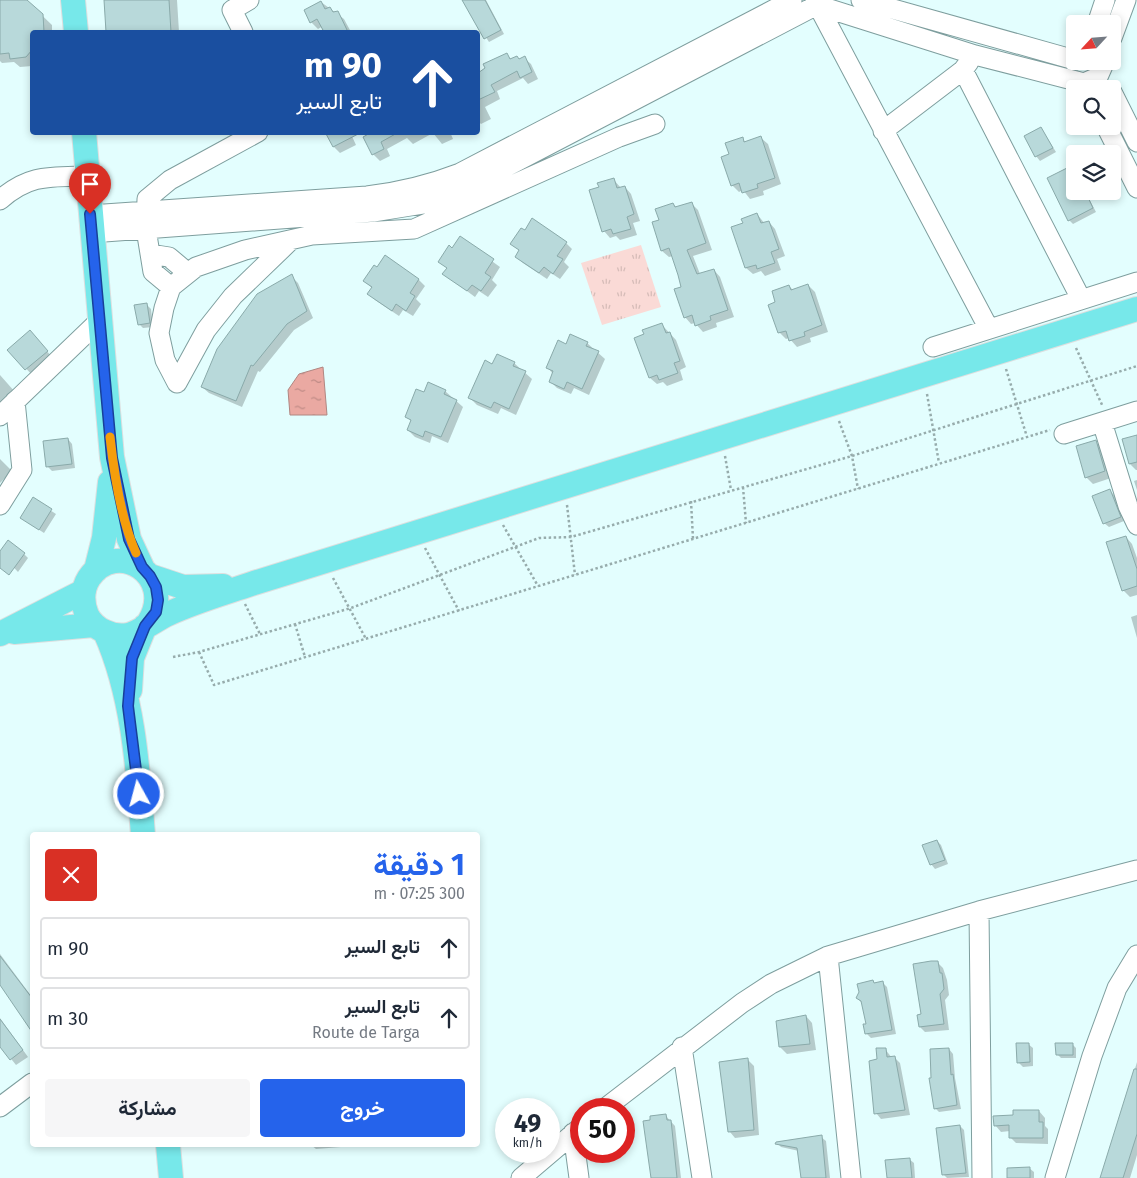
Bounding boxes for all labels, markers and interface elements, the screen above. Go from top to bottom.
north arrow [1066,15,1121,70]
map controls [1066,15,1121,200]
text: 90 m [304,44,382,86]
icon: ahead [400,50,465,115]
button: search [1066,80,1121,135]
text: تابع السير [296,88,382,115]
button: layers [1066,145,1121,200]
pin [69,163,111,214]
icon: arrive [76,170,104,198]
position arrow [112,767,164,819]
text: 1 دقيقة [373,847,465,883]
button: close [45,849,97,901]
text: 300 m · 07:25 [373,884,465,903]
icon: ahead [435,934,463,962]
text: تابع السير [345,935,420,958]
text: 90 m [47,937,89,960]
text: تابع السير [345,995,420,1018]
icon: ahead [435,1004,463,1032]
text: 30 m [47,1007,88,1030]
text: Route de Targa [312,1023,420,1042]
button: مشاركة [45,1079,250,1137]
button: خروج [260,1079,465,1137]
speed limit sign: 50 [570,1098,635,1163]
text: 49 [514,1109,541,1139]
text: km/h [513,1136,542,1150]

